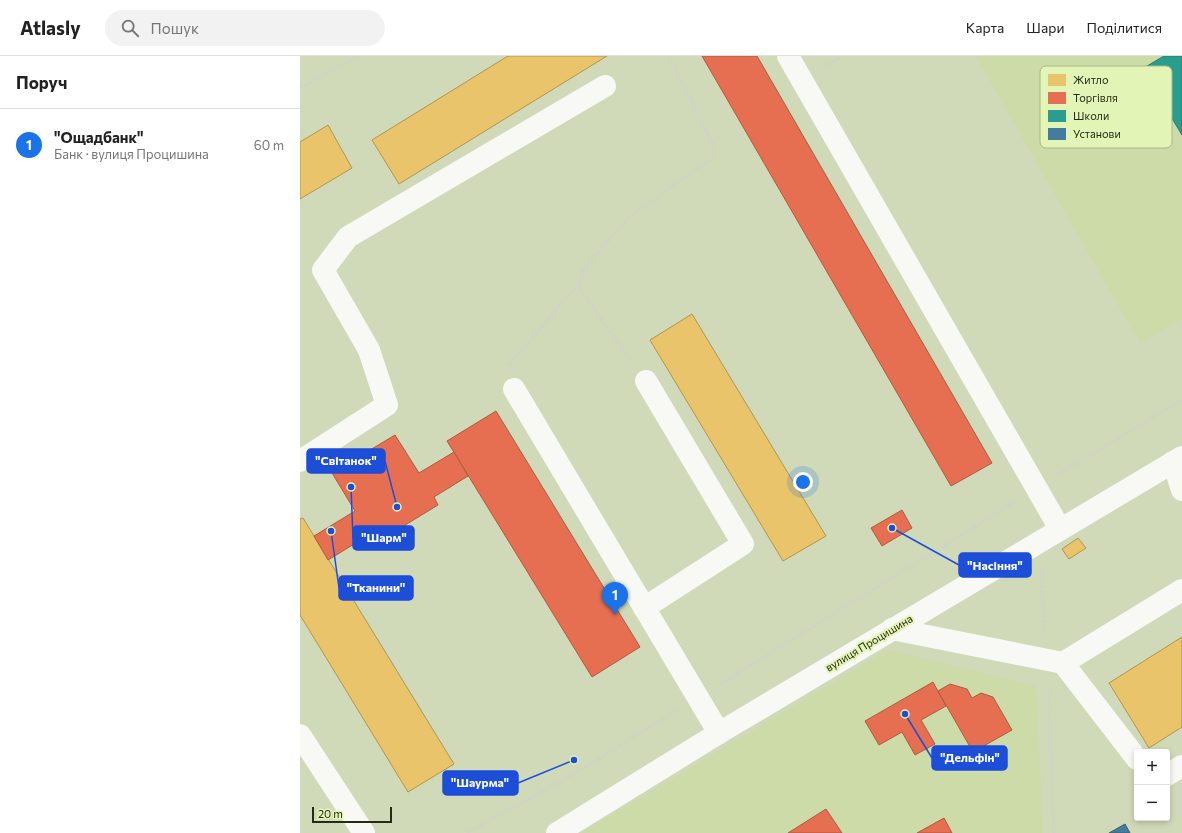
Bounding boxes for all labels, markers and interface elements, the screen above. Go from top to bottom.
search box [105,10,385,46]
text: Atlasly [20,16,81,39]
icon: search [119,17,141,39]
text: Пошук [151,19,199,37]
text: Карта [966,19,1004,36]
text: Шари [1026,19,1064,36]
text: Поділитися [1086,19,1162,36]
legend [1040,66,1172,148]
text: Поруч [16,72,67,93]
text: Житло [1073,73,1109,86]
text: Торгівля [1073,91,1118,104]
text: Школи [1073,109,1109,122]
text: Установи [1073,127,1121,140]
text: "Ощадбанк" [54,128,144,146]
text: 1 [26,137,32,153]
text: 60 m [254,137,284,153]
text: Банк · вулиця Процишина [54,146,209,162]
callout: "Світанок" [307,449,385,473]
text: "Світанок" [315,453,377,467]
your location [793,472,813,492]
callout: "Шарм" [353,526,414,550]
text: "Шарм" [361,530,407,544]
callout: "Насіння" [959,553,1031,577]
text: "Насіння" [967,558,1023,572]
callout: "Тканини" [339,576,413,600]
text: "Тканини" [347,580,405,594]
pin: 1 [602,582,628,615]
street label: вулиця Процишина [823,611,915,674]
callout: "Дельфін" [932,746,1007,770]
map controls [1134,749,1170,821]
button: + [1134,749,1170,785]
text: "Дельфін" [940,750,1000,764]
callout: "Шаурма" [443,771,518,795]
text: "Шаурма" [451,775,509,789]
button: − [1134,785,1170,821]
scale bar [312,805,392,824]
text: 20 m [318,807,343,820]

